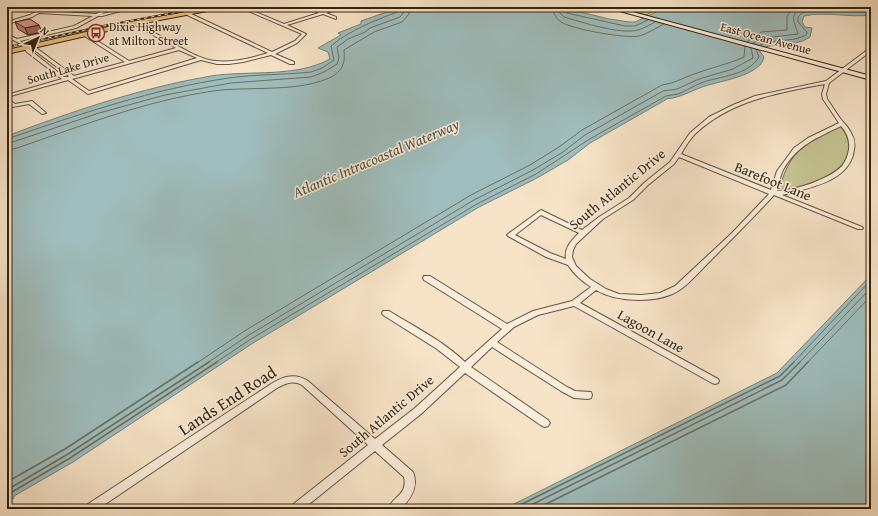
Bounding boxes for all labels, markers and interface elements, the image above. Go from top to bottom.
north arrow [18,18,58,58]
place label: Dixie Highway at Milton Street [109,18,189,49]
street label: East Ocean Avenue [719,18,814,58]
text: N [37,22,54,40]
bus stop icon: Dixie Highway at Milton Street [86,23,106,43]
street label: South Lake Drive [25,48,111,88]
water label: Atlantic Intracoastal Waterway [289,113,463,203]
street label: South Atlantic Drive [565,144,670,234]
street label: Barefoot Lane [732,156,815,206]
street label: Lagoon Lane [614,304,688,358]
street label: Lands End Road [173,359,281,441]
street label: South Atlantic Drive [334,370,438,462]

